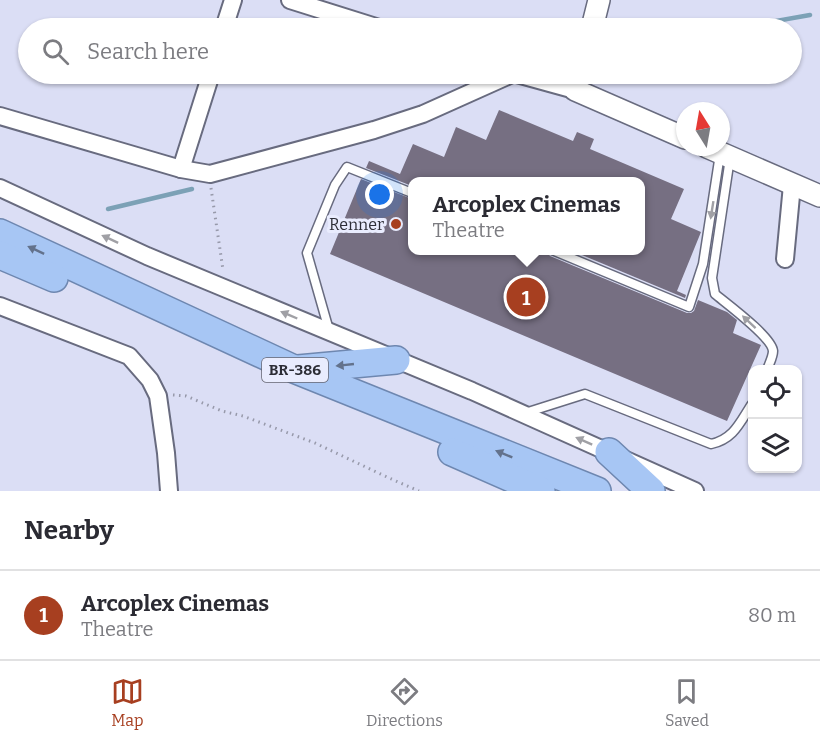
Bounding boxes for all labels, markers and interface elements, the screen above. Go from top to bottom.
search box [18,18,802,84]
icon: search [39,35,72,68]
text: Search here [87,38,209,65]
north arrow [676,102,730,156]
popup [408,177,645,255]
your location [365,180,394,209]
text: Arcoplex Cinemas [432,191,621,218]
one-way arrow [707,201,716,220]
place label: Renner [329,215,384,234]
marker: Renner [389,217,403,231]
text: Theatre [432,218,505,242]
one-way arrow [101,234,118,243]
one-way arrow [28,246,45,255]
pin: 1 [506,274,546,320]
one-way arrow [280,310,298,319]
one-way arrow [741,315,756,329]
road number: BR-386 [262,358,328,382]
one-way arrow [335,360,354,370]
map controls [748,365,802,473]
button: locate [748,365,802,419]
button: layers [748,419,802,473]
one-way arrow [575,436,593,445]
one-way arrow [495,449,513,458]
text: Nearby [24,515,114,546]
text: Arcoplex Cinemas [81,590,269,617]
text: 1 [39,603,48,627]
text: 80 m [748,603,796,627]
text: Theatre [81,617,153,641]
tab: Map [111,675,144,730]
tab: Directions [366,675,443,730]
tab: Saved [665,675,709,730]

